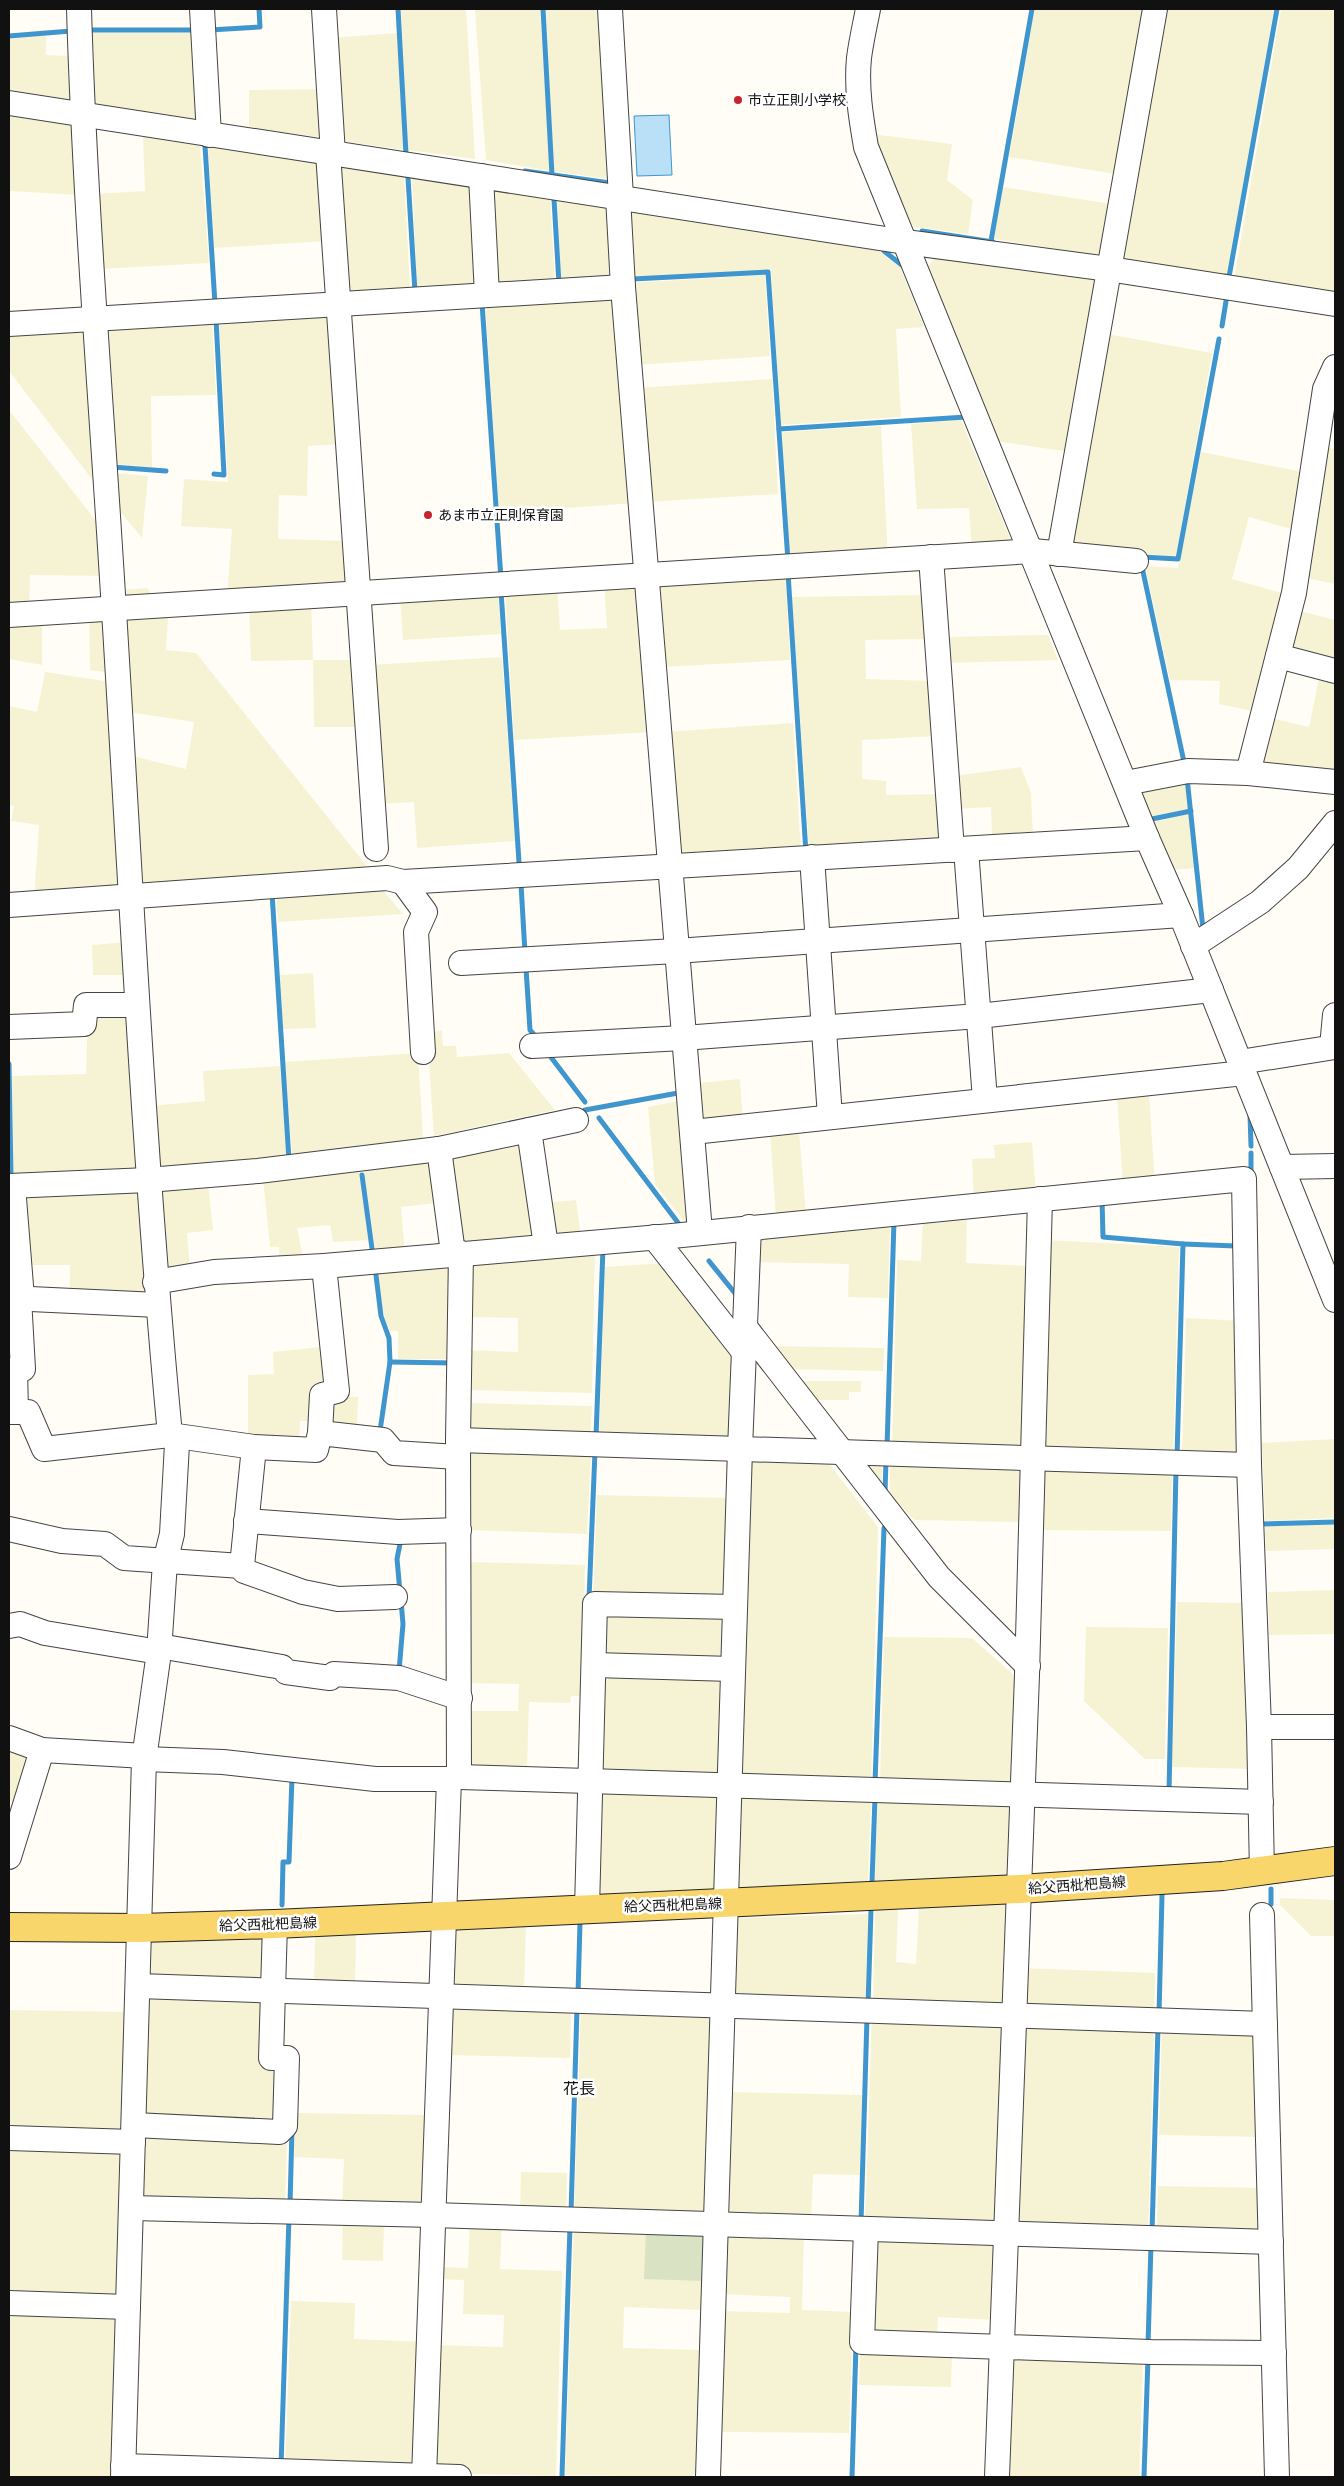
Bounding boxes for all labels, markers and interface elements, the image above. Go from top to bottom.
place label: 市立正則小学校 [748,89,846,109]
marker: 市立正則小学校 [732,94,744,106]
place label: あま市立正則保育園 [438,504,564,524]
marker: あま市立正則保育園 [422,509,434,521]
street label: 給父西枇杷島線 [1027,1871,1127,1897]
street label: 給父西枇杷島線 [624,1892,722,1916]
street label: 給父西枇杷島線 [219,1911,317,1935]
district label: 花長 [563,2075,595,2099]

